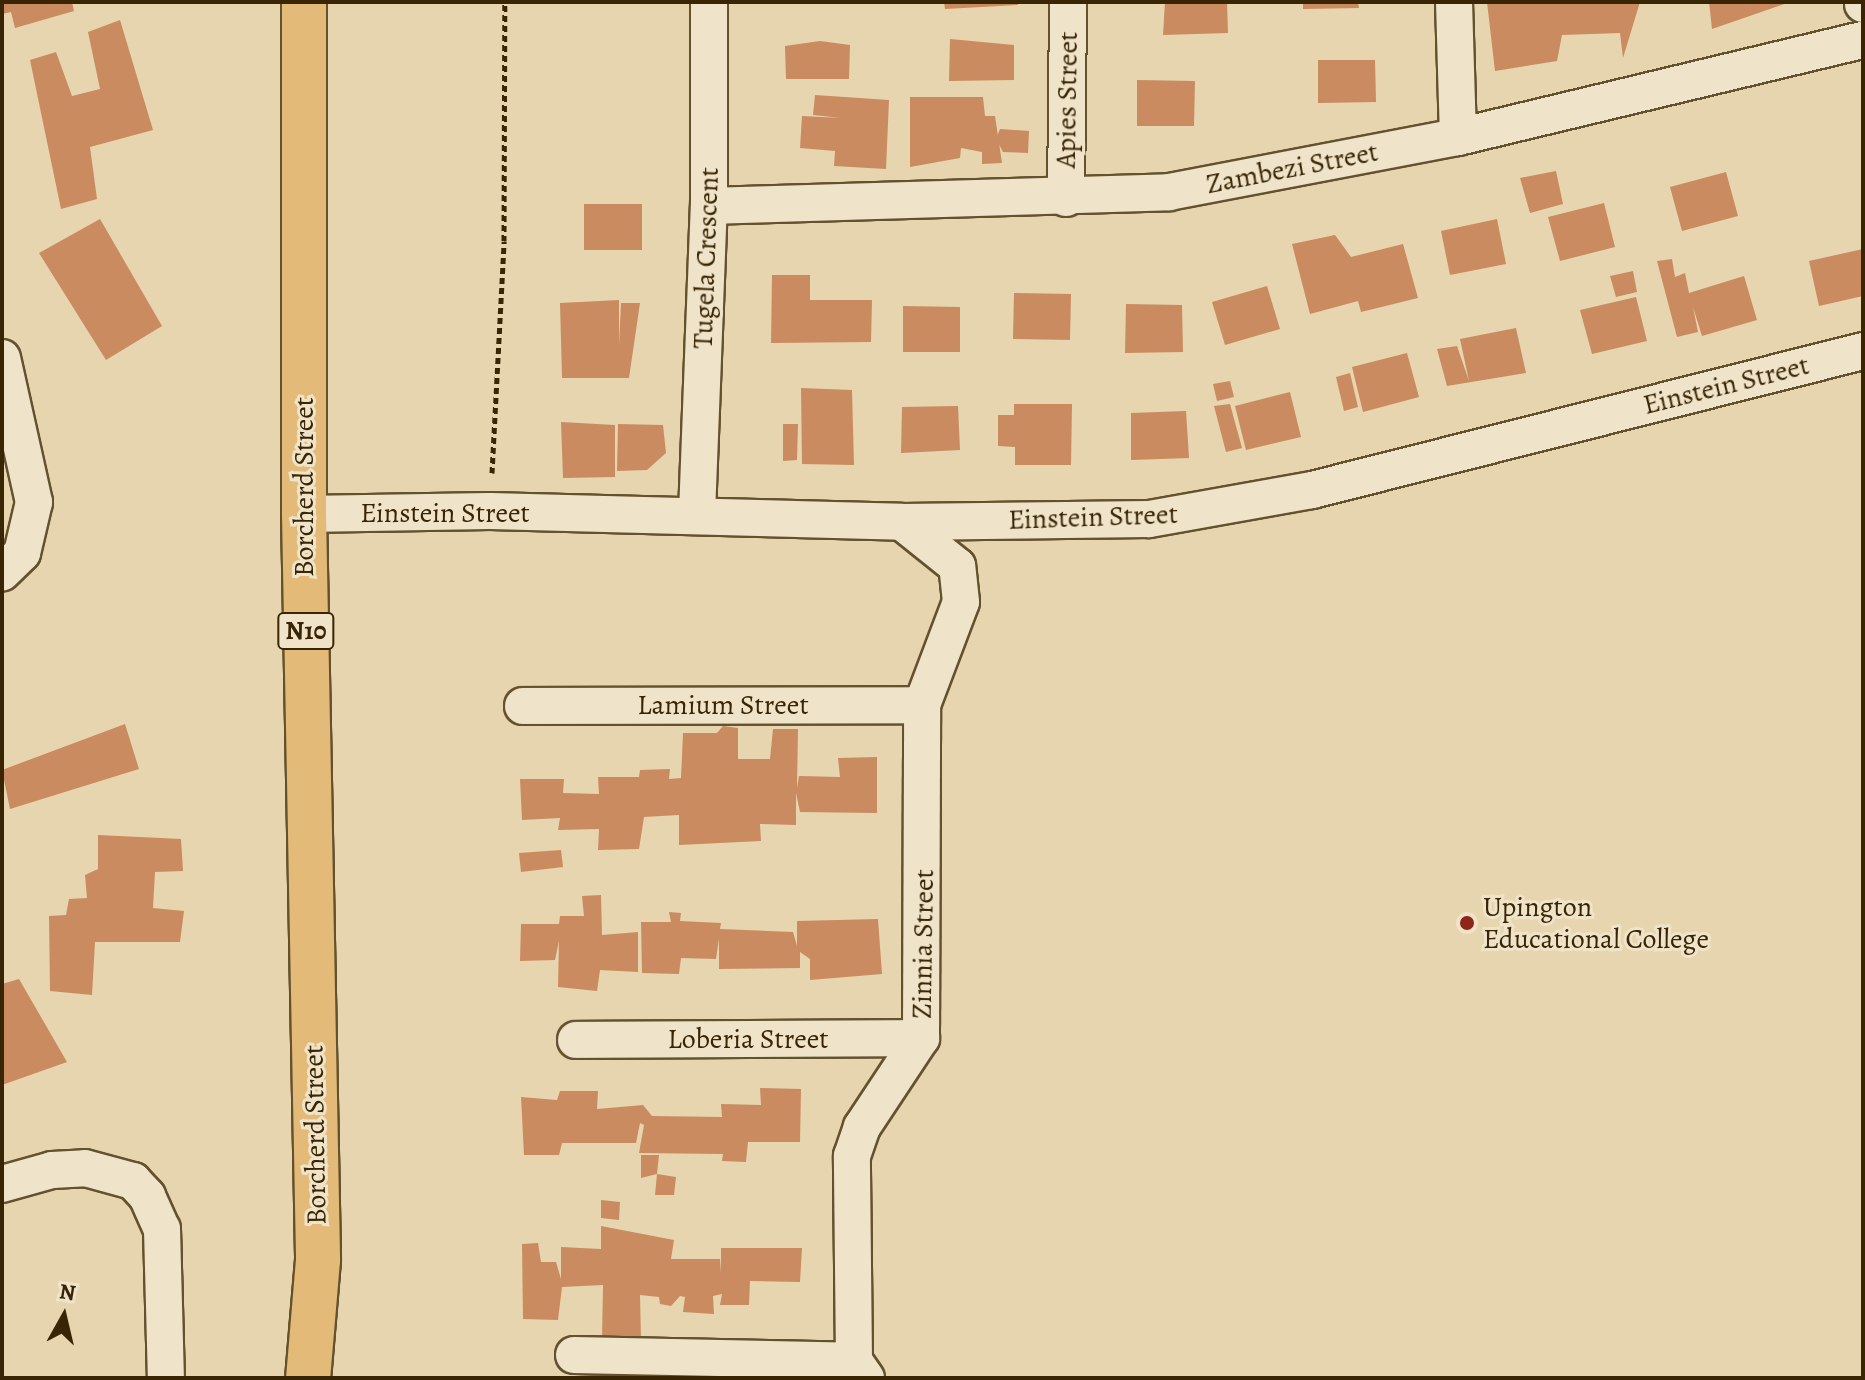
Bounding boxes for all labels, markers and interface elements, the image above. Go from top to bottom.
street label: Apies Street [1049,31,1085,169]
street label: Zambezi Street [1203,135,1381,201]
street label: Tugela Crescent [686,167,726,349]
street label: Einstein Street [1640,348,1812,422]
street label: Borcherd Street [287,397,321,577]
street label: Einstein Street [360,496,530,530]
street label: Einstein Street [1008,497,1178,537]
road number: N10 [276,609,336,653]
street label: Lamium Street [637,688,809,722]
street label: Zinnia Street [905,869,941,1019]
place label: Upington Educational College [1483,890,1709,956]
marker: Upington Educational College [1458,914,1476,932]
street label: Loberia Street [668,1022,828,1056]
street label: Borcherd Street [297,1045,333,1225]
north arrow [24,1276,104,1356]
text: N [57,1276,77,1308]

